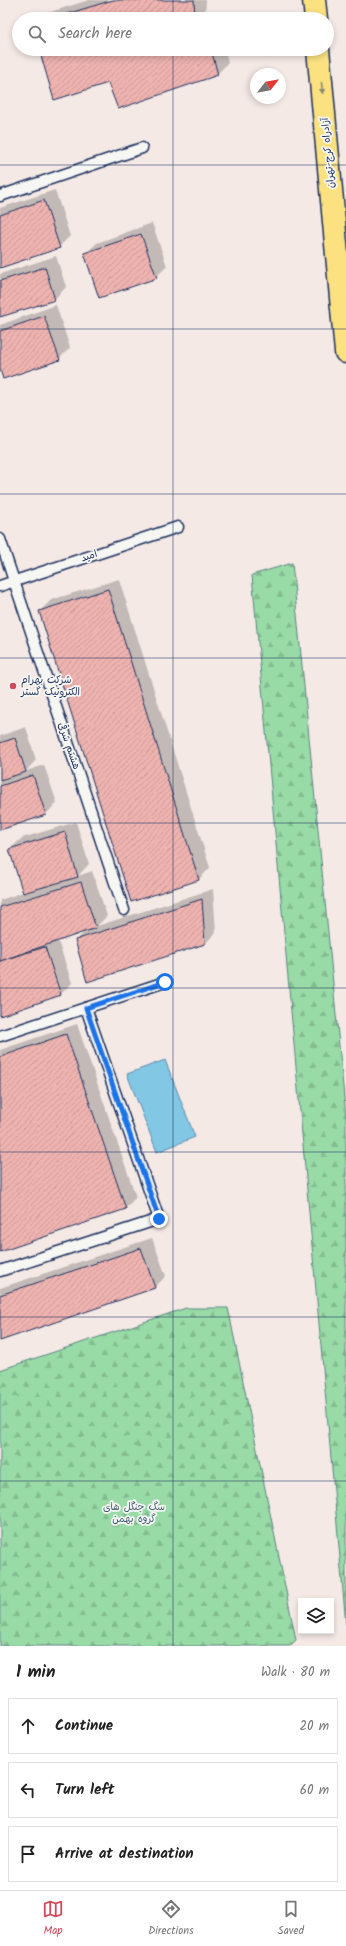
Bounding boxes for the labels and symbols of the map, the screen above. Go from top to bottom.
north arrow [250,68,286,104]
one-way arrow [318,82,325,94]
street label: آزادراه کرج-تهران [317,116,339,189]
street label: امید [79,546,99,566]
place label: شرکت بهرام الکترونیک گستر [20,672,80,700]
marker: شرکت بهرام الکترونیک گستر [8,681,18,691]
street label: هشتم شرقی [53,720,85,772]
route start [156,973,174,991]
route end [150,1210,168,1228]
park label: سگ جنگل های گروه بهمن [103,1499,165,1527]

